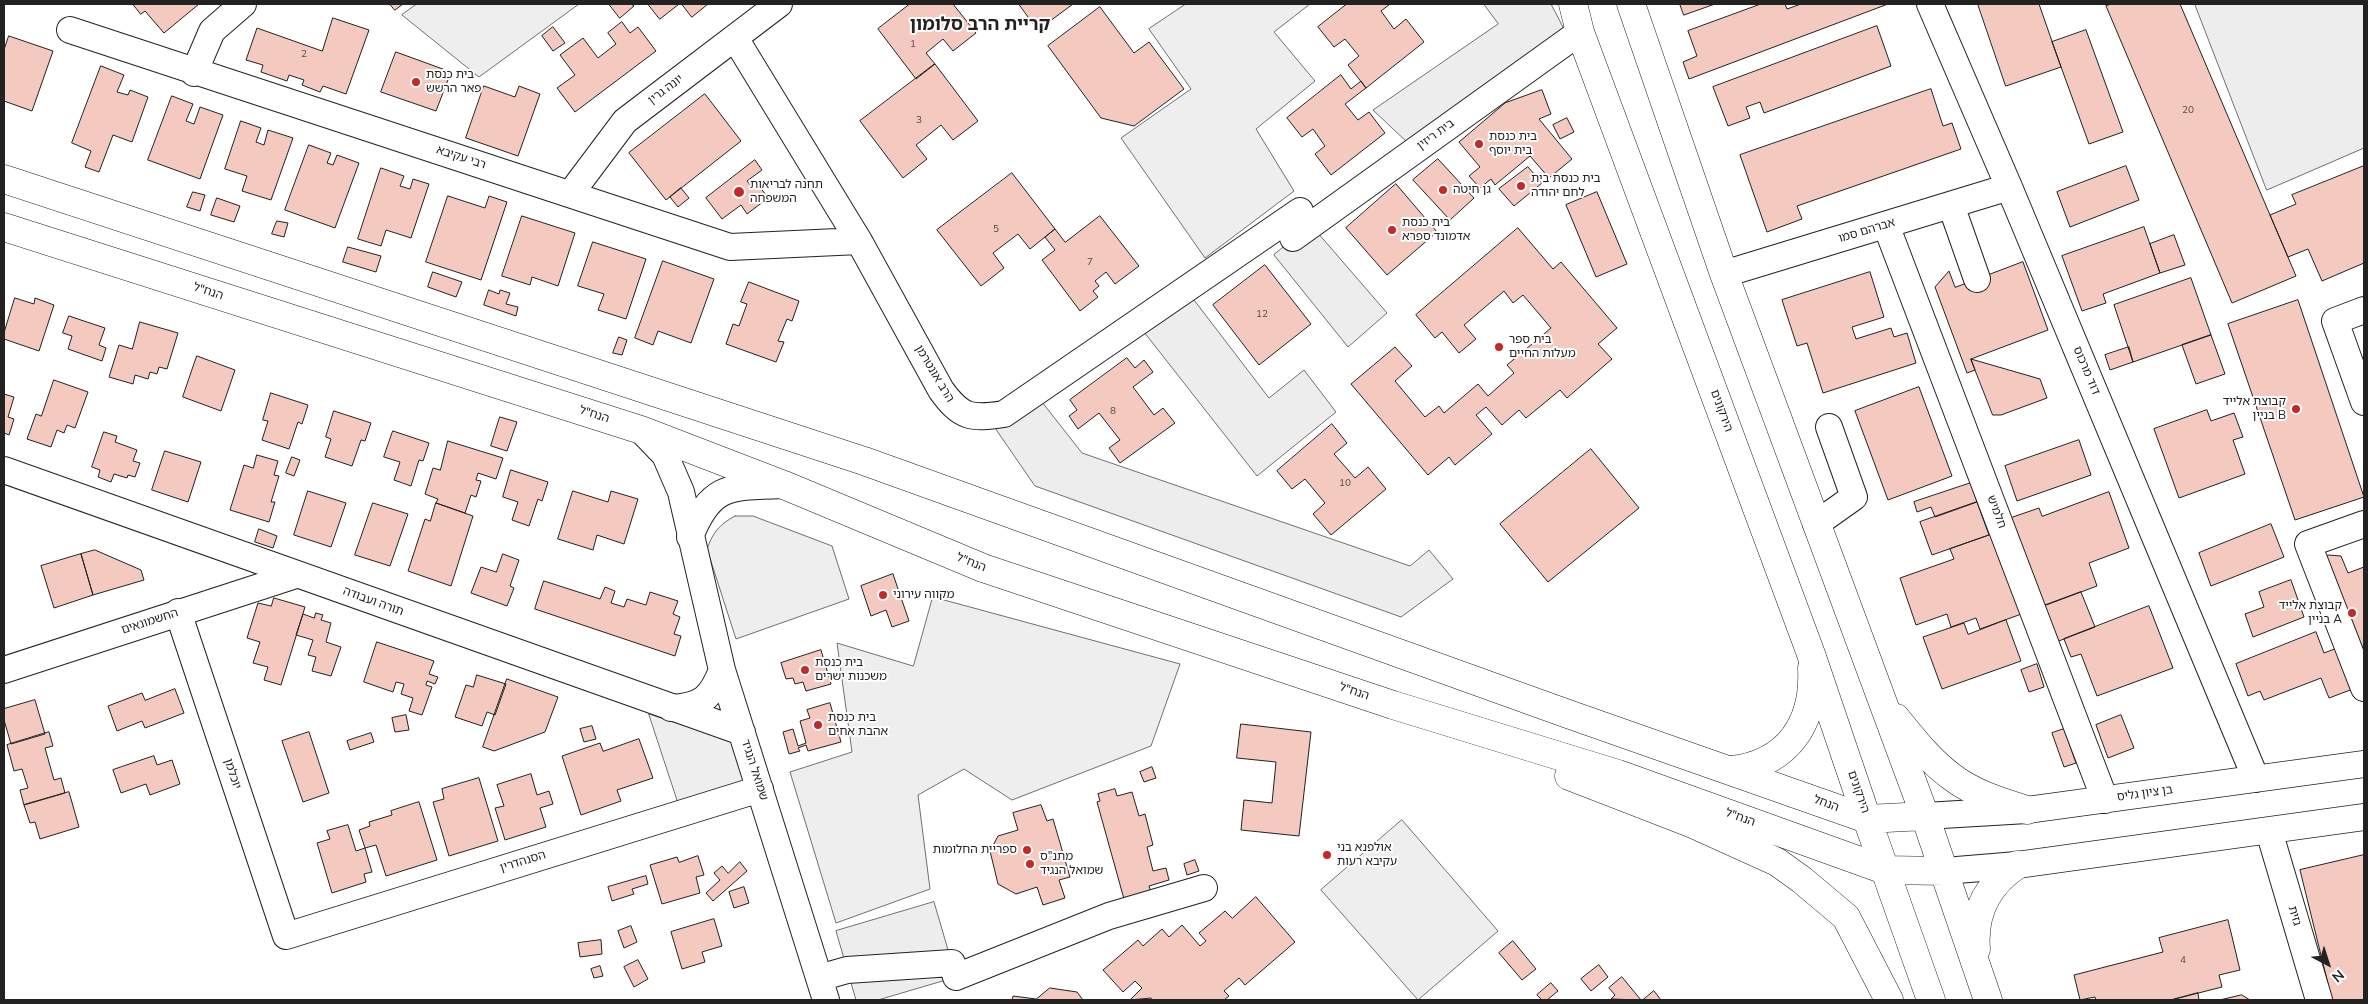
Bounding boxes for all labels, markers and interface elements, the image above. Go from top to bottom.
district label: קריית הרב סלומון [910,15,1050,37]
house number: 1 [910,39,916,51]
house number: 2 [301,49,307,61]
place label: בית כנסת פאר הרשש [426,68,481,96]
street label: יונה גרין [645,72,687,108]
marker: בית כנסת פאר הרשש [410,76,422,88]
house number: 20 [2182,105,2194,117]
house number: 3 [916,115,922,127]
street label: בית ריזין [1414,117,1458,153]
place label: בית כנסת בית יוסף [1489,130,1537,158]
marker: בית כנסת בית יוסף [1473,138,1485,150]
street label: רבי עקיבא [434,143,488,173]
place label: בית כנסת בית לחם יהודה [1531,172,1601,200]
place label: תחנה לבריאות המשפחה [750,178,823,206]
marker: בית כנסת בית לחם יהודה [1515,180,1527,192]
place label: גן חיטה [1453,183,1491,197]
marker: גן חיטה [1437,184,1449,196]
marker: תחנה לבריאות המשפחה [732,185,746,199]
place label: בית כנסת אדמונד ספרא [1402,216,1470,244]
street label: אברהם סמו [1837,216,1897,246]
house number: 5 [993,224,999,236]
marker: בית כנסת אדמונד ספרא [1386,224,1398,236]
house number: 7 [1087,257,1093,269]
street label: הנח"ל [191,280,225,304]
house number: 12 [1256,309,1268,321]
place label: בית ספר מעלות החיים [1509,333,1576,361]
marker: בית ספר מעלות החיים [1493,341,1505,353]
street label: הרב אונטרמן [911,343,957,405]
street label: דוד מרכוס [2069,345,2103,397]
street label: הירקונים [1707,388,1735,434]
place label: קבוצת אלייד בניין B [2223,395,2286,423]
street label: הנח"ל [577,403,611,427]
marker: קבוצת אלייד בניין B [2290,403,2302,415]
house number: 8 [1110,406,1116,418]
house number: 10 [1339,478,1351,490]
street label: חלמיש [1983,493,2009,531]
street label: הנח"ל [954,551,988,575]
street label: תורה ועבודה [341,584,405,620]
place label: מקווה עירוני [893,588,955,602]
marker: מקווה עירוני [877,589,889,601]
place label: קבוצת אלייד בניין A [2279,599,2342,627]
street label: החשמונאים [120,606,180,638]
marker: קבוצת אלייד בניין A [2346,607,2358,619]
place label: בית כנסת משכנות ישרים [815,656,887,684]
marker: בית כנסת משכנות ישרים [799,664,811,676]
street label: הנח"ל [1337,680,1371,704]
place label: בית כנסת אהבת אחים [828,711,888,739]
marker: בית כנסת אהבת אחים [812,719,824,731]
street label: שמואל הנגיד [737,738,771,802]
street label: יוכלמן [220,757,244,791]
street label: הירקונים [1844,769,1872,815]
street label: בן ציון גליס [2116,783,2174,805]
street label: הנחל [1811,793,1841,815]
street label: הנח"ל [1723,806,1757,830]
place label: אולפנא בני עקיבא רעות [1337,841,1397,869]
place label: ספריית החלומות [933,843,1017,857]
marker: ספריית החלומות [1021,844,1033,856]
street label: הסנהדרין [498,848,548,876]
marker: אולפנא בני עקיבא רעות [1321,849,1333,861]
place label: מתנ"ס שמואל הנגיד [1040,850,1103,878]
marker: מתנ"ס שמואל הנגיד [1024,858,1036,870]
street label: גזית [2284,904,2304,928]
north arrow [2303,939,2353,989]
house number: 4 [2180,955,2186,967]
text: N [2328,965,2348,987]

